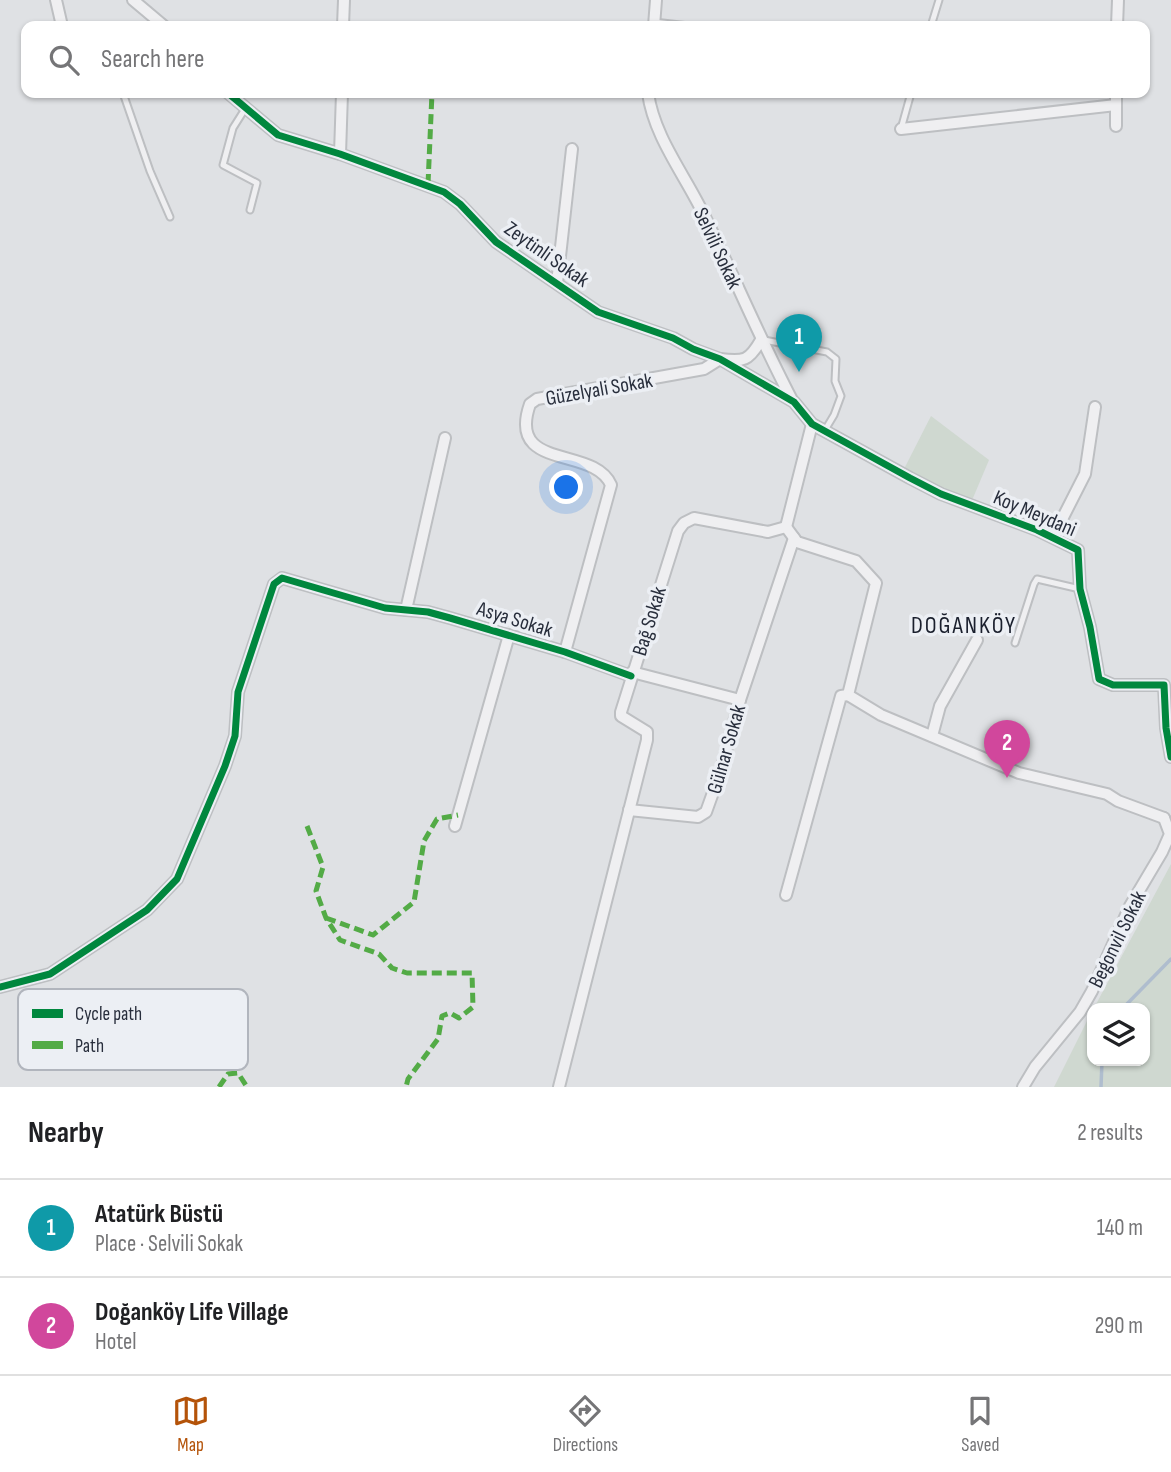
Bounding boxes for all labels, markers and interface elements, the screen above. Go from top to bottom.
search box [21,21,1150,98]
icon: search [45,41,83,79]
text: Search here [101,44,204,75]
street label: Selvili Sokak [688,204,747,293]
street label: Zeytinli Sokak [500,216,594,293]
pin: 1 [776,314,822,372]
street label: Güzelyali Sokak [544,368,655,411]
your location [549,470,583,504]
street label: Koy Meydani [990,485,1080,542]
street label: Bağ Sokak [627,584,672,659]
street label: Asya Sokak [473,596,556,643]
district label: DOĞANKÖY [911,611,1017,640]
street label: Gülnar Sokak [702,702,751,797]
pin: 2 [984,720,1030,778]
street label: Begonvil Sokak [1083,887,1152,992]
legend [18,989,248,1070]
text: Cycle path [75,1003,142,1026]
map controls [1087,1003,1150,1066]
button: layers [1087,1003,1150,1066]
text: Path [75,1035,104,1058]
text: Nearby [28,1115,104,1151]
text: 2 results [1077,1119,1143,1147]
text: Atatürk Büstü [95,1199,223,1230]
text: 1 [46,1214,56,1242]
text: 140 m [1097,1214,1143,1242]
text: Place · Selvili Sokak [95,1230,243,1258]
text: Doğanköy Life Village [95,1297,289,1328]
text: 2 [46,1312,56,1340]
text: 290 m [1095,1312,1143,1340]
text: Hotel [95,1328,137,1356]
tab: Map [172,1392,210,1457]
tab: Directions [553,1392,618,1457]
tab: Saved [961,1392,999,1457]

